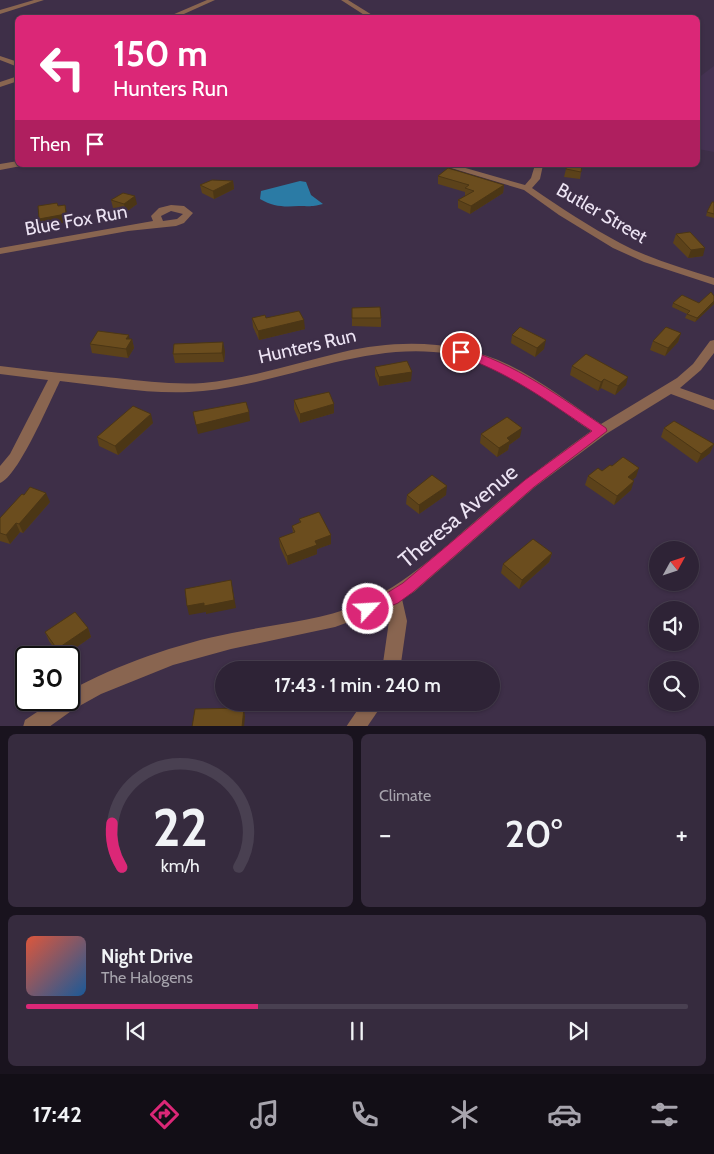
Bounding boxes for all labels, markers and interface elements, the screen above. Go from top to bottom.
text: 150 m [113,32,208,75]
icon: left [30,35,95,100]
text: Hunters Run [113,75,228,102]
icon: arrive [81,130,109,158]
text: Then [30,133,71,156]
street label: Butler Street [553,178,652,248]
street label: Blue Fox Run [23,200,129,240]
street label: Hunters Run [256,324,358,368]
pin [440,331,482,373]
icon: arrive [447,338,475,366]
street label: Theresa Avenue [393,458,523,574]
north arrow [649,541,699,591]
map controls [649,541,699,711]
position arrow [341,582,393,634]
button: sound [649,601,699,651]
speed limit sign: 30 [15,646,80,711]
button: search [649,661,699,711]
text: 17:43 · 1 min · 240 m [274,674,441,697]
text: Climate [379,786,431,805]
text: 22 [153,796,208,859]
text: 20° [505,810,562,857]
text: − [379,817,391,851]
text: + [676,817,688,851]
text: km/h [161,855,200,876]
text: Night Drive [101,945,193,968]
text: The Halogens [101,968,193,987]
icon: previous [122,1017,150,1045]
icon: pause [343,1017,371,1045]
icon: next [564,1017,592,1045]
icon: directions [147,1097,182,1132]
icon: music [247,1097,282,1132]
icon: phone [347,1097,382,1132]
icon: climate [447,1097,482,1132]
icon: car [547,1097,582,1132]
icon: filters [647,1097,682,1132]
text: 17:42 [32,1101,82,1128]

